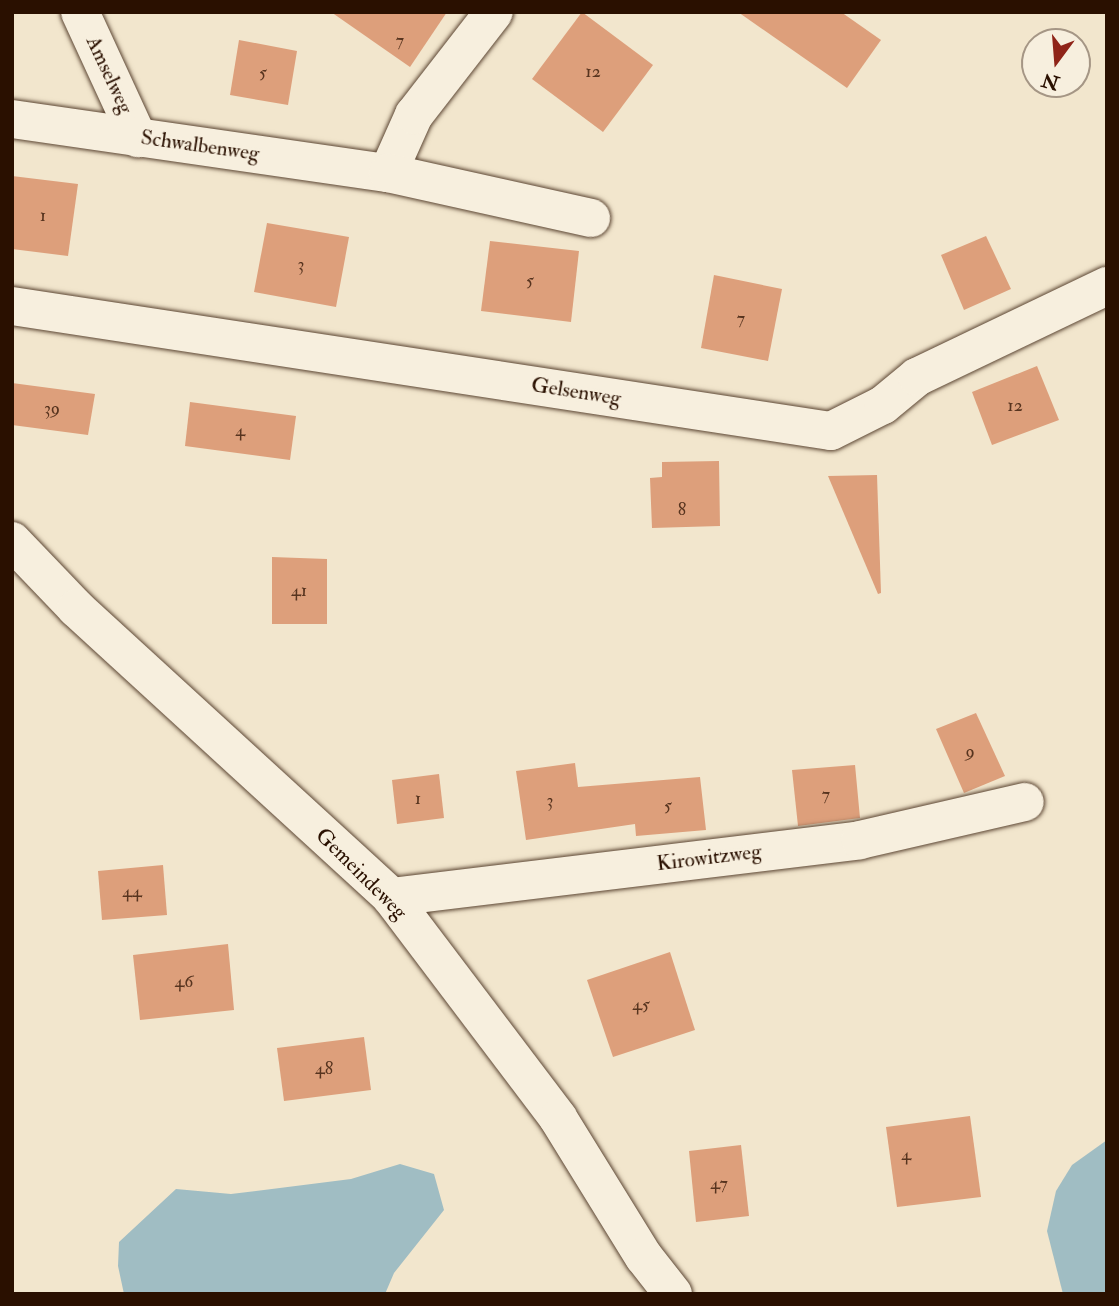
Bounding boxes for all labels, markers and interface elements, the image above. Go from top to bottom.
north arrow [1021,28,1091,98]
house number: 7 [396,30,404,52]
street label: Amselweg [80,32,138,118]
house number: 12 [585,61,601,83]
house number: 5 [259,62,267,84]
text: N [1039,67,1062,95]
street label: Schwalbenweg [139,125,261,167]
house number: 1 [40,205,46,227]
house number: 3 [298,254,304,276]
house number: 5 [526,270,534,292]
house number: 7 [737,308,745,330]
street label: Gelsenweg [529,372,623,412]
house number: 12 [1007,395,1023,417]
house number: 39 [44,398,60,420]
house number: 4 [235,420,245,442]
house number: 8 [678,499,686,521]
house number: 41 [291,580,307,602]
house number: 9 [965,741,975,763]
house number: 7 [822,784,830,806]
house number: 1 [415,788,421,810]
house number: 3 [547,790,553,812]
house number: 5 [664,795,672,817]
street label: Gemeindeweg [310,823,412,925]
street label: Kirowitzweg [655,839,763,877]
house number: 44 [122,881,142,903]
house number: 46 [175,971,193,993]
house number: 45 [632,994,650,1016]
house number: 48 [315,1058,333,1080]
house number: 4 [901,1144,911,1166]
house number: 47 [710,1173,728,1195]

